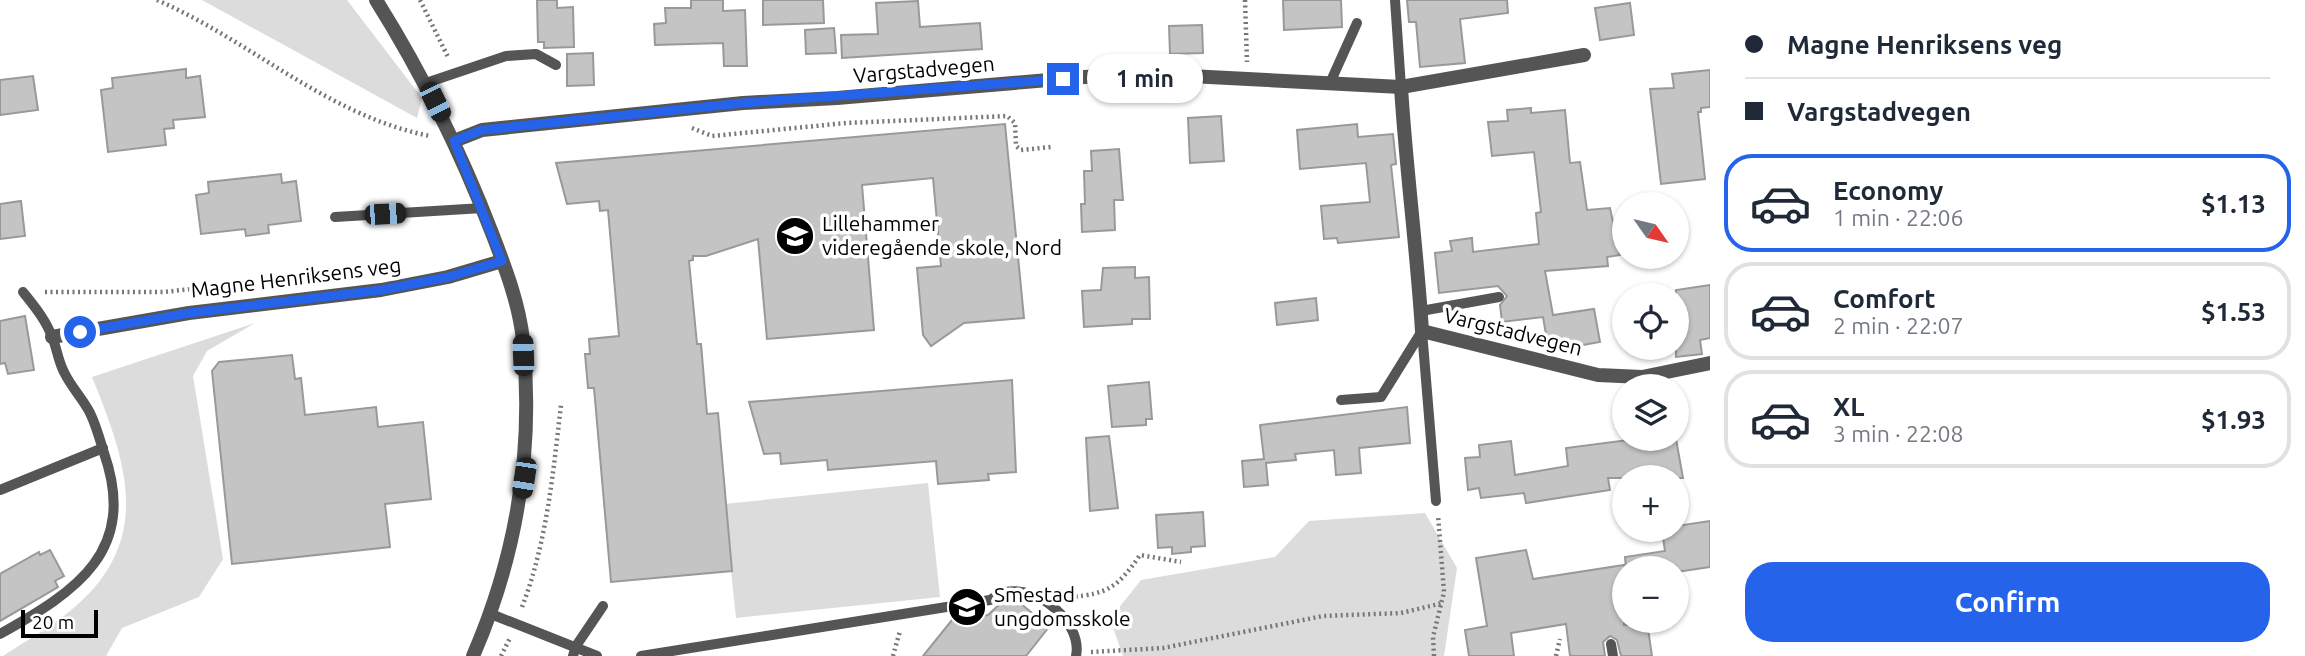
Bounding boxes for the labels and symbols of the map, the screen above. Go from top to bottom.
street label: Vargstadvegen [852,51,996,87]
callout: 1 min [1088,55,1203,104]
route end [1047,63,1079,95]
car [417,79,454,125]
north arrow [1612,192,1689,270]
car [364,202,407,226]
place label: Lillehammer videregående skole, Nord [822,211,1062,259]
school or university icon: Lillehammer videregående skole, Nord [774,215,816,257]
street label: Magne Henriksens veg [189,252,402,302]
street label: Vargstadvegen [1442,302,1585,360]
route start [64,316,96,348]
car [512,334,535,376]
car [511,456,538,500]
place label: Smestad ungdomsskole [994,582,1131,630]
school or university icon: Smestad ungdomsskole [946,586,988,628]
scale bar [21,607,98,639]

